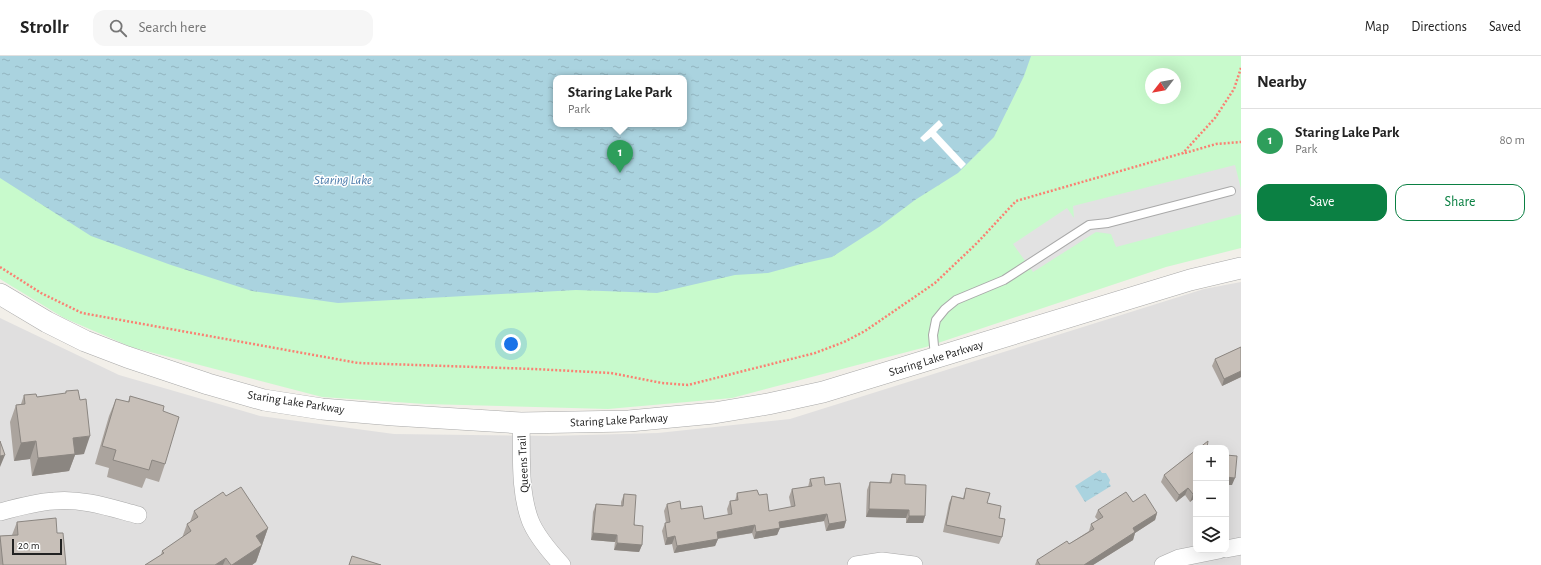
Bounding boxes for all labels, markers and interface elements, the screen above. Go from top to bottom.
search box [93,10,373,46]
icon: search [107,17,129,39]
text: Strollr [20,18,69,37]
text: Search here [139,20,206,35]
text: Map [1365,20,1389,34]
text: Directions [1411,20,1467,34]
text: Saved [1489,20,1521,34]
north arrow [1145,68,1181,104]
text: Nearby [1257,73,1307,90]
popup [553,75,687,127]
text: Staring Lake Park [568,85,672,100]
text: Park [568,103,590,116]
text: Staring Lake Park [1295,125,1399,140]
text: 1 [1268,134,1272,147]
text: 80 m [1499,134,1525,147]
pin: 1 [607,140,633,173]
text: Park [1295,143,1317,156]
water label: Staring Lake [314,174,372,187]
button: Save [1257,184,1387,221]
button: Share [1395,184,1525,221]
your location [501,334,521,354]
street label: Staring Lake Parkway [887,338,985,379]
street label: Staring Lake Parkway [246,388,345,417]
street label: Staring Lake Parkway [570,411,668,430]
street label: Queens Trail [515,435,532,493]
map controls [1193,445,1229,553]
button: + [1193,445,1229,481]
button: − [1193,481,1229,517]
button: layers [1193,517,1229,553]
scale bar [12,537,62,556]
text: 20 m [18,540,39,551]

